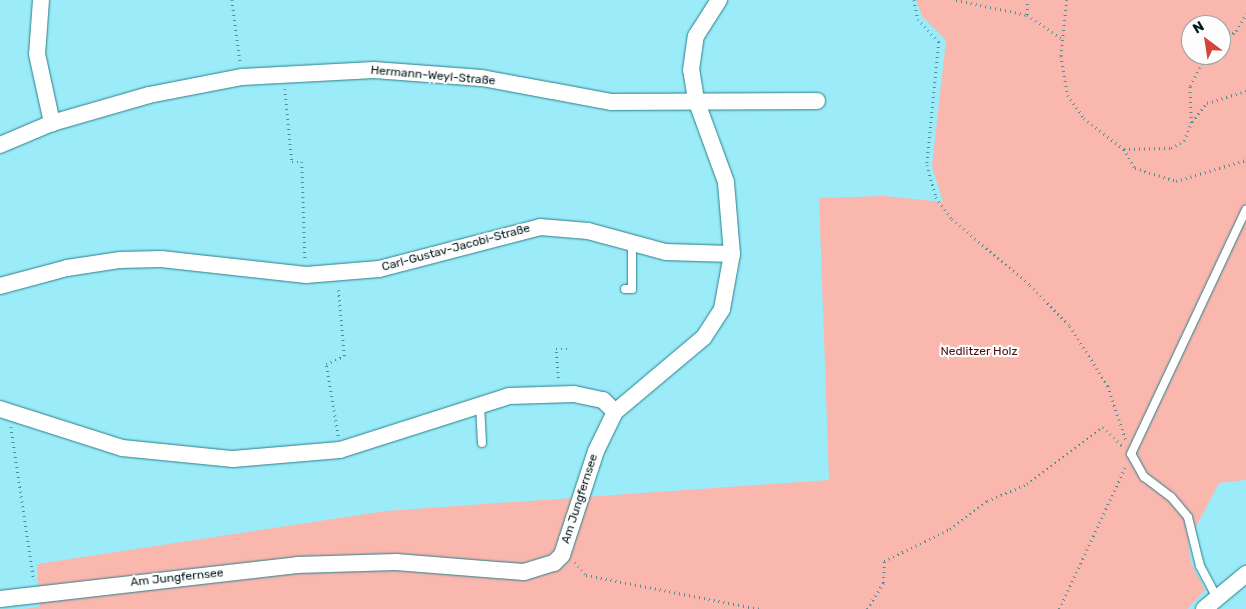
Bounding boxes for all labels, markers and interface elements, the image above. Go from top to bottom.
north arrow [1181,15,1231,65]
text: N [1190,18,1207,37]
street label: Hermann-Weyl-Straße [370,63,496,89]
street label: Carl-Gustav-Jacobi-Straße [380,221,532,275]
park label: Nedlitzer Holz [940,345,1018,359]
street label: Am Jungfernsee [559,452,601,546]
street label: Am Jungfernsee [130,566,224,590]

